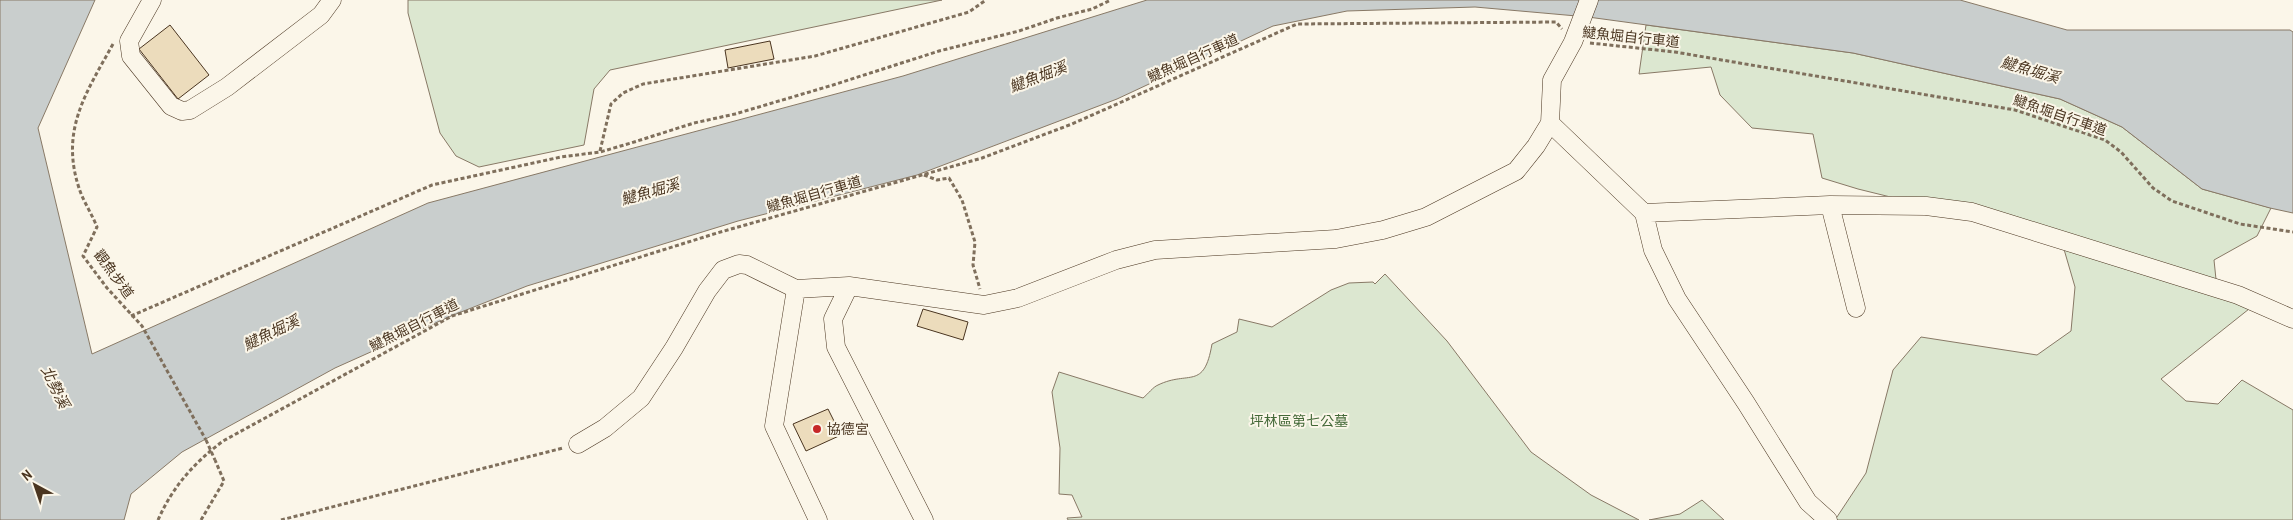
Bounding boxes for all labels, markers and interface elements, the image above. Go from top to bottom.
street label: 𩻸魚堀自行車道 [1581,23,1681,51]
street label: 𩻸魚堀自行車道 [1145,30,1241,86]
water label: 𩻸魚堀溪 [1998,51,2064,88]
water label: 𩻸魚堀溪 [1006,55,1071,97]
street label: 𩻸魚堀自行車道 [2011,91,2109,139]
street label: 𩻸魚堀自行車道 [764,172,864,216]
water label: 𩻸魚堀溪 [618,173,684,210]
street label: 觀魚步道 [90,246,138,302]
street label: 𩻸魚堀自行車道 [366,295,462,355]
water label: 𩻸魚堀溪 [239,309,304,355]
water label: 北勢溪 [36,362,76,413]
park label: 坪林區第七公墓 [1250,412,1348,430]
place label: 協德宮 [827,420,869,438]
marker: 協德宮 [811,423,823,435]
north arrow [10,460,60,510]
text: N [18,465,36,485]

